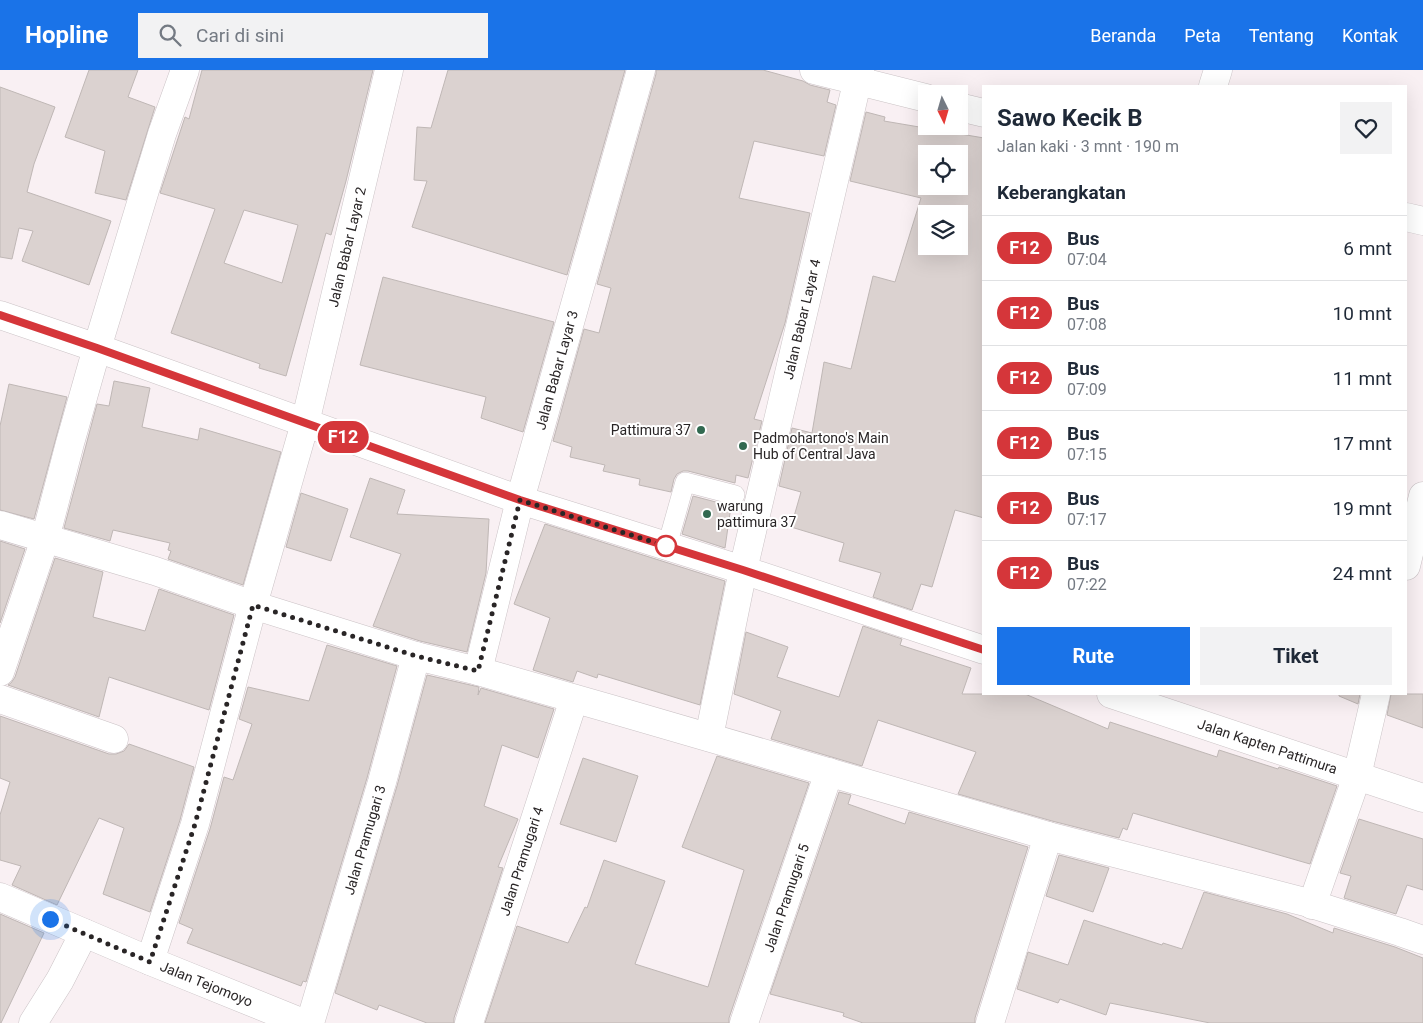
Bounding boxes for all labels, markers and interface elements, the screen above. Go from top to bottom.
search box [138,13,488,58]
text: Hopline [25,21,108,49]
icon: search [156,21,184,49]
text: Cari di sini [196,24,284,47]
text: Beranda [1090,25,1156,46]
text: Peta [1184,25,1221,46]
text: Tentang [1249,25,1314,46]
text: Kontak [1342,25,1398,46]
north arrow [918,85,968,135]
map controls [918,85,968,255]
button: heart [1340,102,1392,154]
text: Sawo Kecik B [997,104,1143,132]
text: Jalan kaki · 3 mnt · 190 m [997,137,1179,156]
button: locate [918,145,968,195]
text: Keberangkatan [997,181,1126,204]
street label: Jalan Babar Layar 2 [325,185,369,309]
button: layers [918,205,968,255]
text: Bus [1067,227,1100,250]
text: F12 [1009,237,1040,258]
text: 6 mnt [1343,237,1392,260]
text: 07:04 [1067,250,1107,269]
street label: Jalan Babar Layar 4 [780,257,824,381]
text: Bus [1067,292,1100,315]
text: F12 [1009,302,1040,323]
text: 10 mnt [1333,302,1392,325]
street label: Jalan Babar Layar 3 [532,309,581,432]
text: 07:08 [1067,315,1107,334]
text: Bus [1067,357,1100,380]
text: F12 [1009,367,1040,388]
text: 11 mnt [1333,367,1392,390]
text: 07:09 [1067,380,1107,399]
line badge: F12 [314,421,372,453]
place label: Pattimura 37 [611,422,691,438]
text: Bus [1067,422,1100,445]
marker: Pattimura 37 [695,424,707,436]
text: F12 [328,426,358,447]
place label: Padmohartono's Main Hub of Central Java [753,430,889,462]
text: F12 [1009,432,1040,453]
text: 17 mnt [1333,432,1392,455]
marker: Padmohartono's Main Hub of Central Java [737,440,749,452]
text: 07:15 [1067,445,1107,464]
text: Bus [1067,487,1100,510]
text: F12 [1009,497,1040,518]
text: 19 mnt [1333,497,1392,520]
place label: warung pattimura 37 [717,498,796,530]
marker: warung pattimura 37 [701,508,713,520]
text: 07:17 [1067,510,1107,529]
unlabelled marker [655,535,677,557]
text: Bus [1067,552,1100,575]
text: F12 [1009,562,1040,583]
text: 24 mnt [1333,562,1392,585]
text: 07:22 [1067,575,1107,594]
button: Rute [997,627,1190,685]
button: Tiket [1200,627,1392,685]
street label: Jalan Kapten Pattimura [1196,715,1339,777]
street label: Jalan Pramugari 3 [341,783,389,897]
street label: Jalan Pramugari 4 [496,805,547,918]
street label: Jalan Pramugari 5 [761,842,812,954]
your location [38,907,63,932]
street label: Jalan Tejomoyo [158,958,255,1010]

